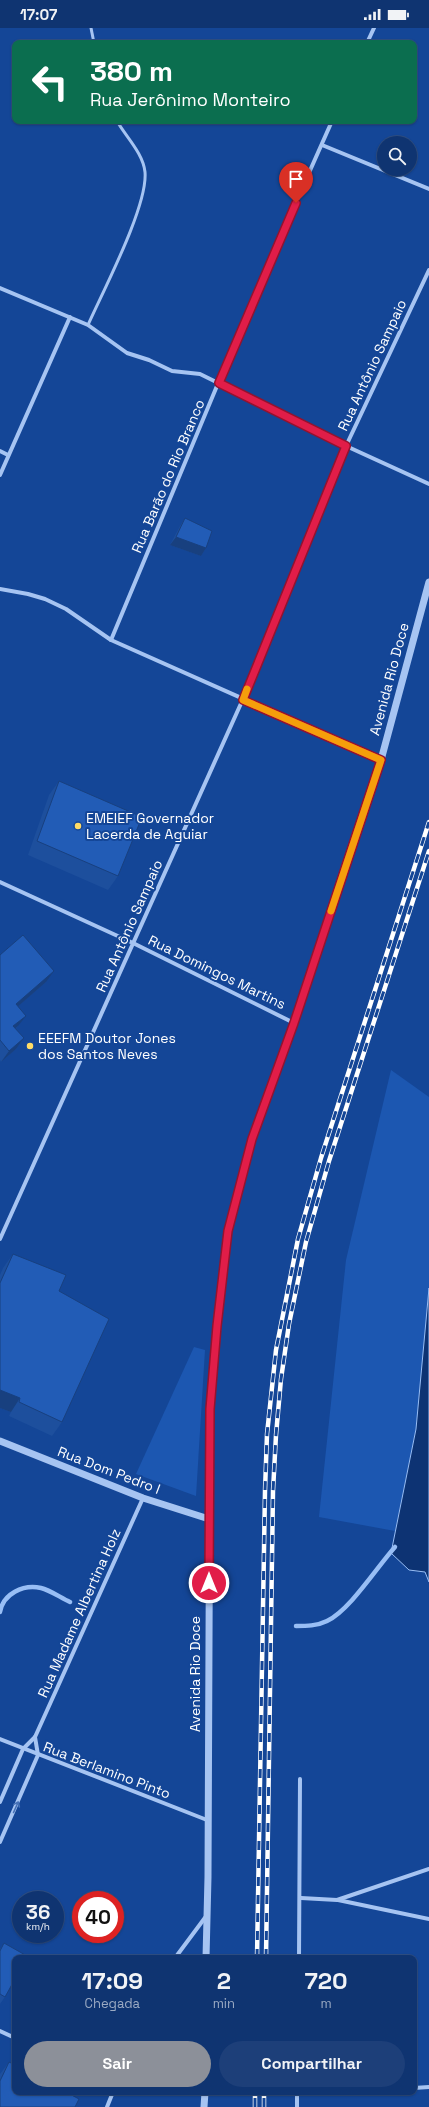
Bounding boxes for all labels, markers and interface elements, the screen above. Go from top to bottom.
text: 17:07 [20,5,57,24]
text: 380 m [90,53,173,89]
icon: left [24,56,76,108]
text: Rua Jerônimo Monteiro [90,88,291,111]
map controls [377,136,417,176]
button: search [377,136,417,176]
pin [279,162,313,203]
icon: arrive [285,168,307,190]
street label: Rua Antônio Sampaio [334,296,410,434]
street label: Rua Barão do Rio Branco [127,396,209,556]
street label: Avenida Rio Doce [365,621,413,737]
place label: EMEIEF Governador Lacerda de Aguiar [86,809,214,843]
marker: EMEIEF Governador Lacerda de Aguiar [73,821,83,831]
street label: Rua Antônio Sampaio [92,857,166,995]
street label: Rua Domingos Martins [145,931,289,1013]
place label: EEEFM Doutor Jones dos Santos Neves [38,1029,176,1063]
marker: EEEFM Doutor Jones dos Santos Neves [25,1041,35,1051]
street label: Rua Dom Pedro I [55,1442,163,1498]
street label: Rua Madame Albertina Holz [33,1526,125,1700]
position arrow [188,1562,230,1604]
street label: Avenida Rio Doce [186,1616,204,1732]
street label: Rua Berlamino Pinto [41,1737,173,1803]
one-way arrow [12,1801,20,1813]
speed limit sign: 40 [72,1891,124,1943]
text: 36 [26,1899,50,1925]
text: km/h [26,1920,50,1933]
text: 17:09 [81,1965,143,1996]
text: 2 [217,1965,231,1996]
text: 720 [304,1965,348,1996]
text: Chegada [85,1995,140,2012]
text: min [213,1995,235,2012]
text: m [320,1995,332,2012]
button: Sair [24,2041,211,2087]
button: Compartilhar [219,2041,405,2087]

